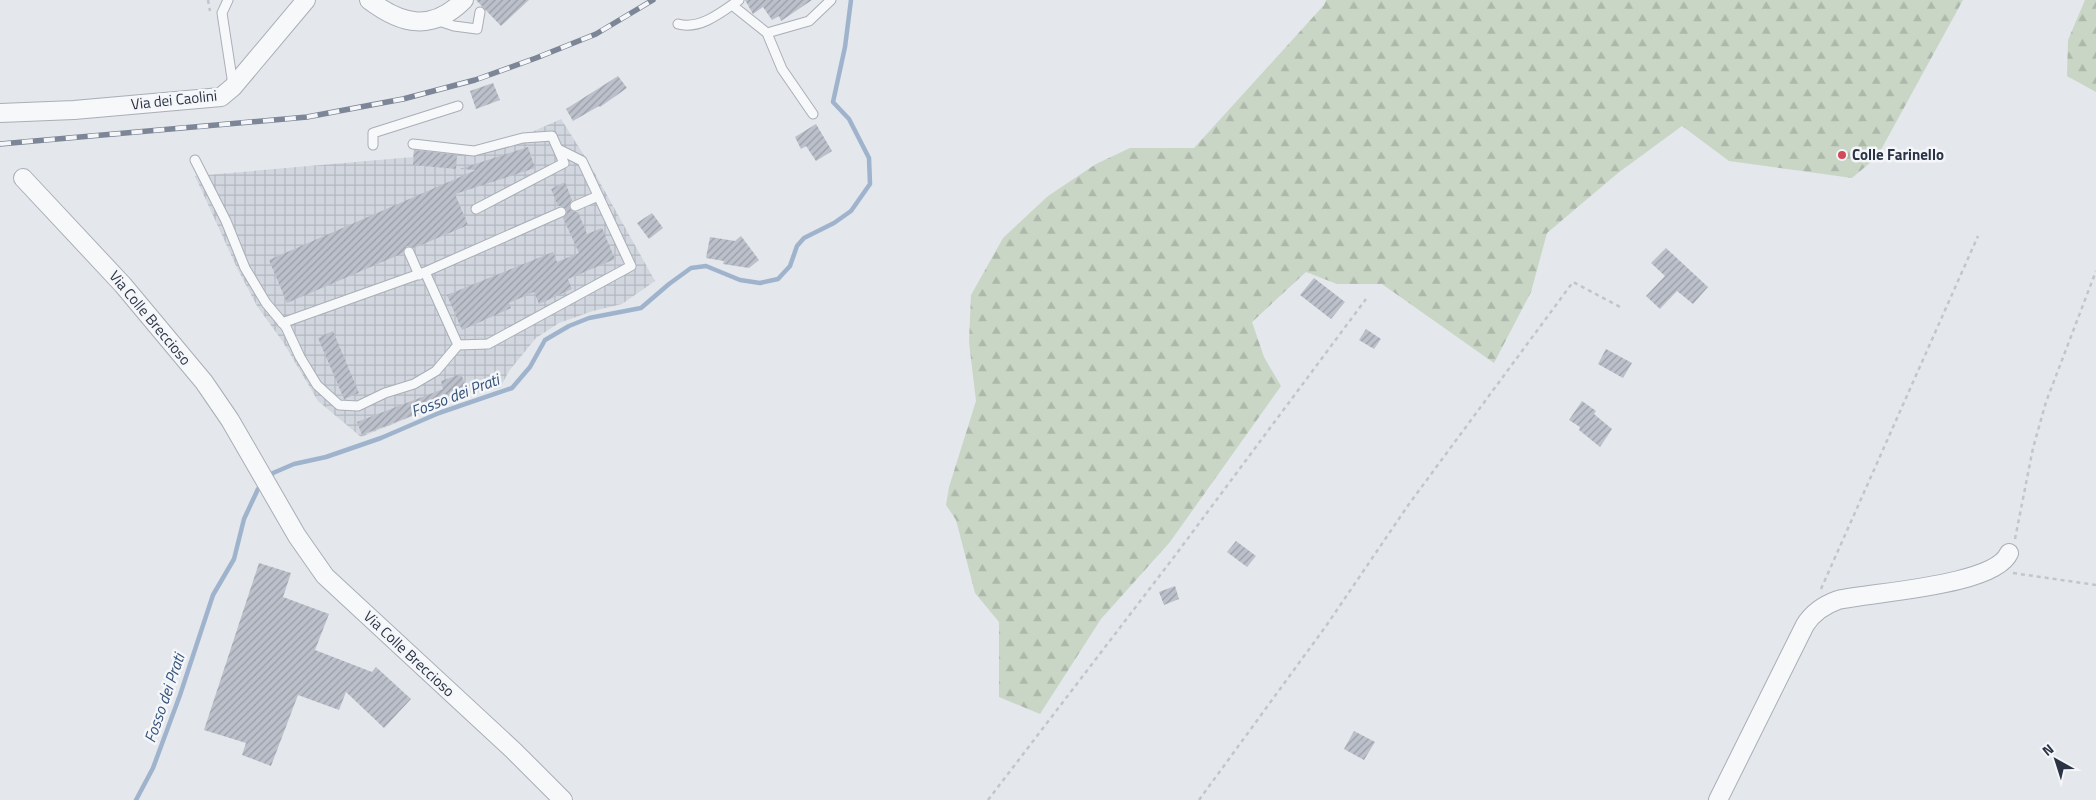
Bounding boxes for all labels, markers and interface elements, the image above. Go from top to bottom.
street label: Via dei Caolini [130,84,218,115]
place label: Colle Farinello [1852,143,1944,166]
marker: Colle Farinello [1836,149,1848,161]
street label: Via Colle Breccioso [104,265,197,370]
water label: Fosso dei Prati [407,367,504,423]
street label: Via Colle Breccioso [359,605,460,702]
water label: Fosso dei Prati [138,649,191,746]
north arrow [2031,735,2081,785]
text: N [2037,738,2058,761]

